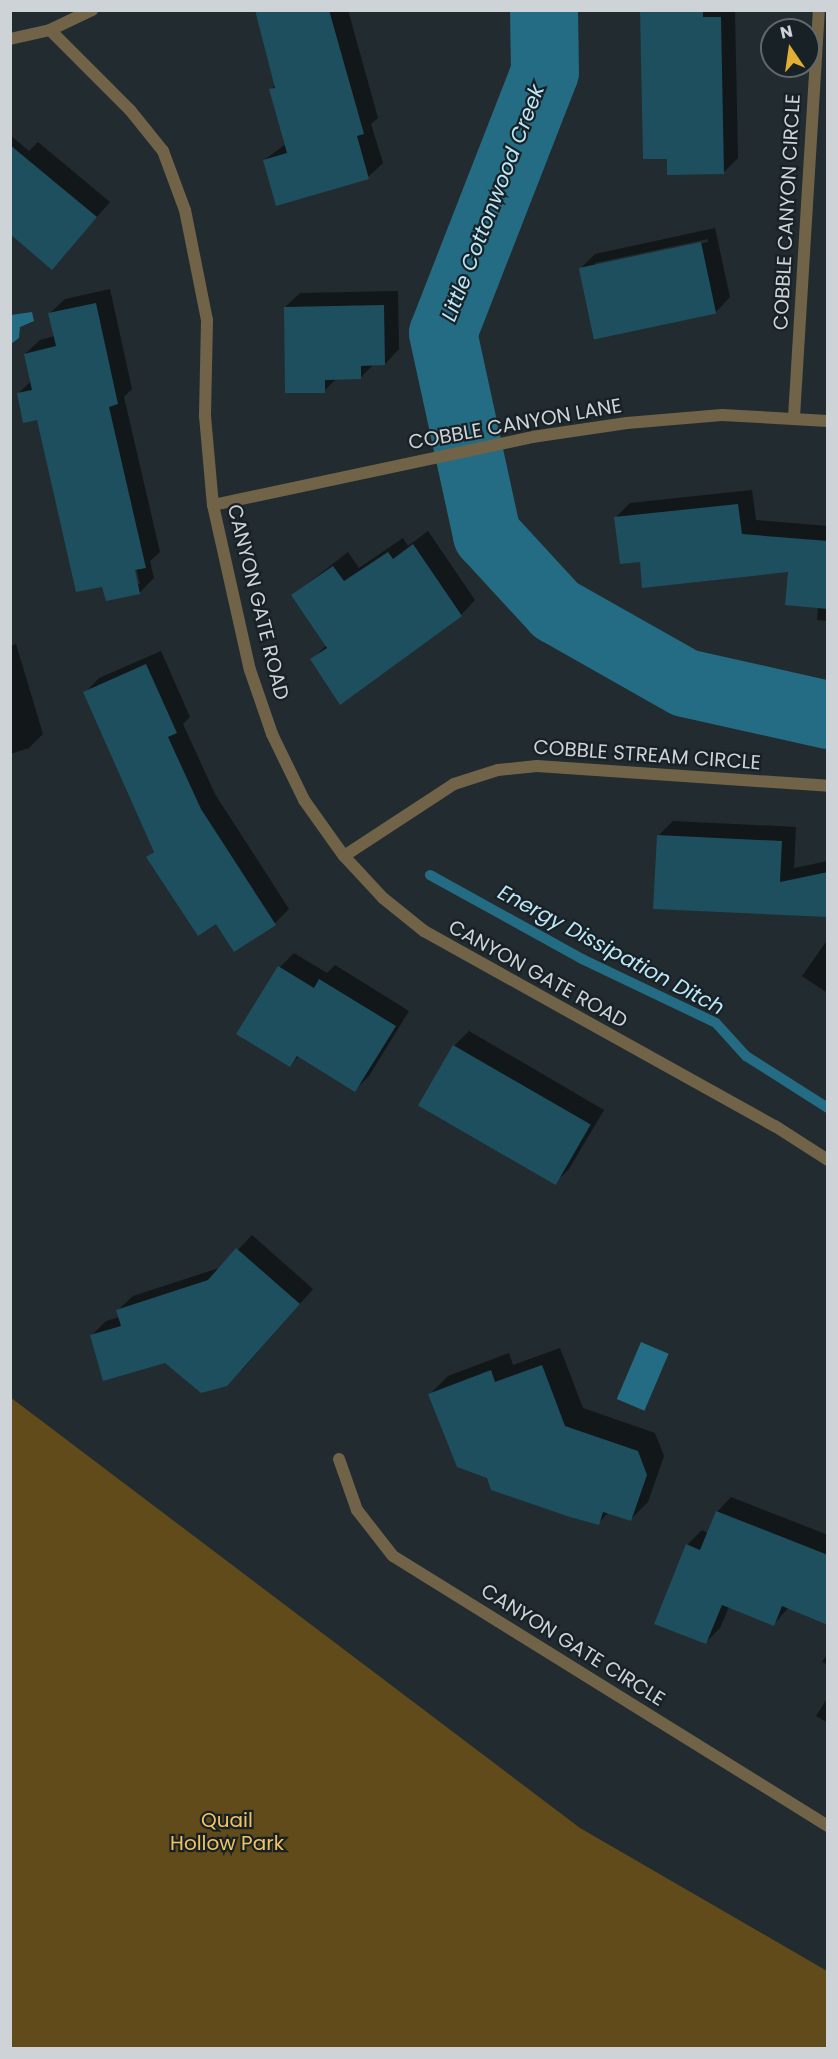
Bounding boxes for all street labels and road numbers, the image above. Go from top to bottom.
street label: COBBLE CANYON CIRCLE [769,93,805,331]
street label: COBBLE CANYON LANE [406,393,624,455]
street label: CANYON GATE ROAD [222,502,294,702]
street label: COBBLE STREAM CIRCLE [533,735,761,775]
street label: CANYON GATE ROAD [444,915,632,1033]
street label: CANYON GATE CIRCLE [477,1579,669,1711]

